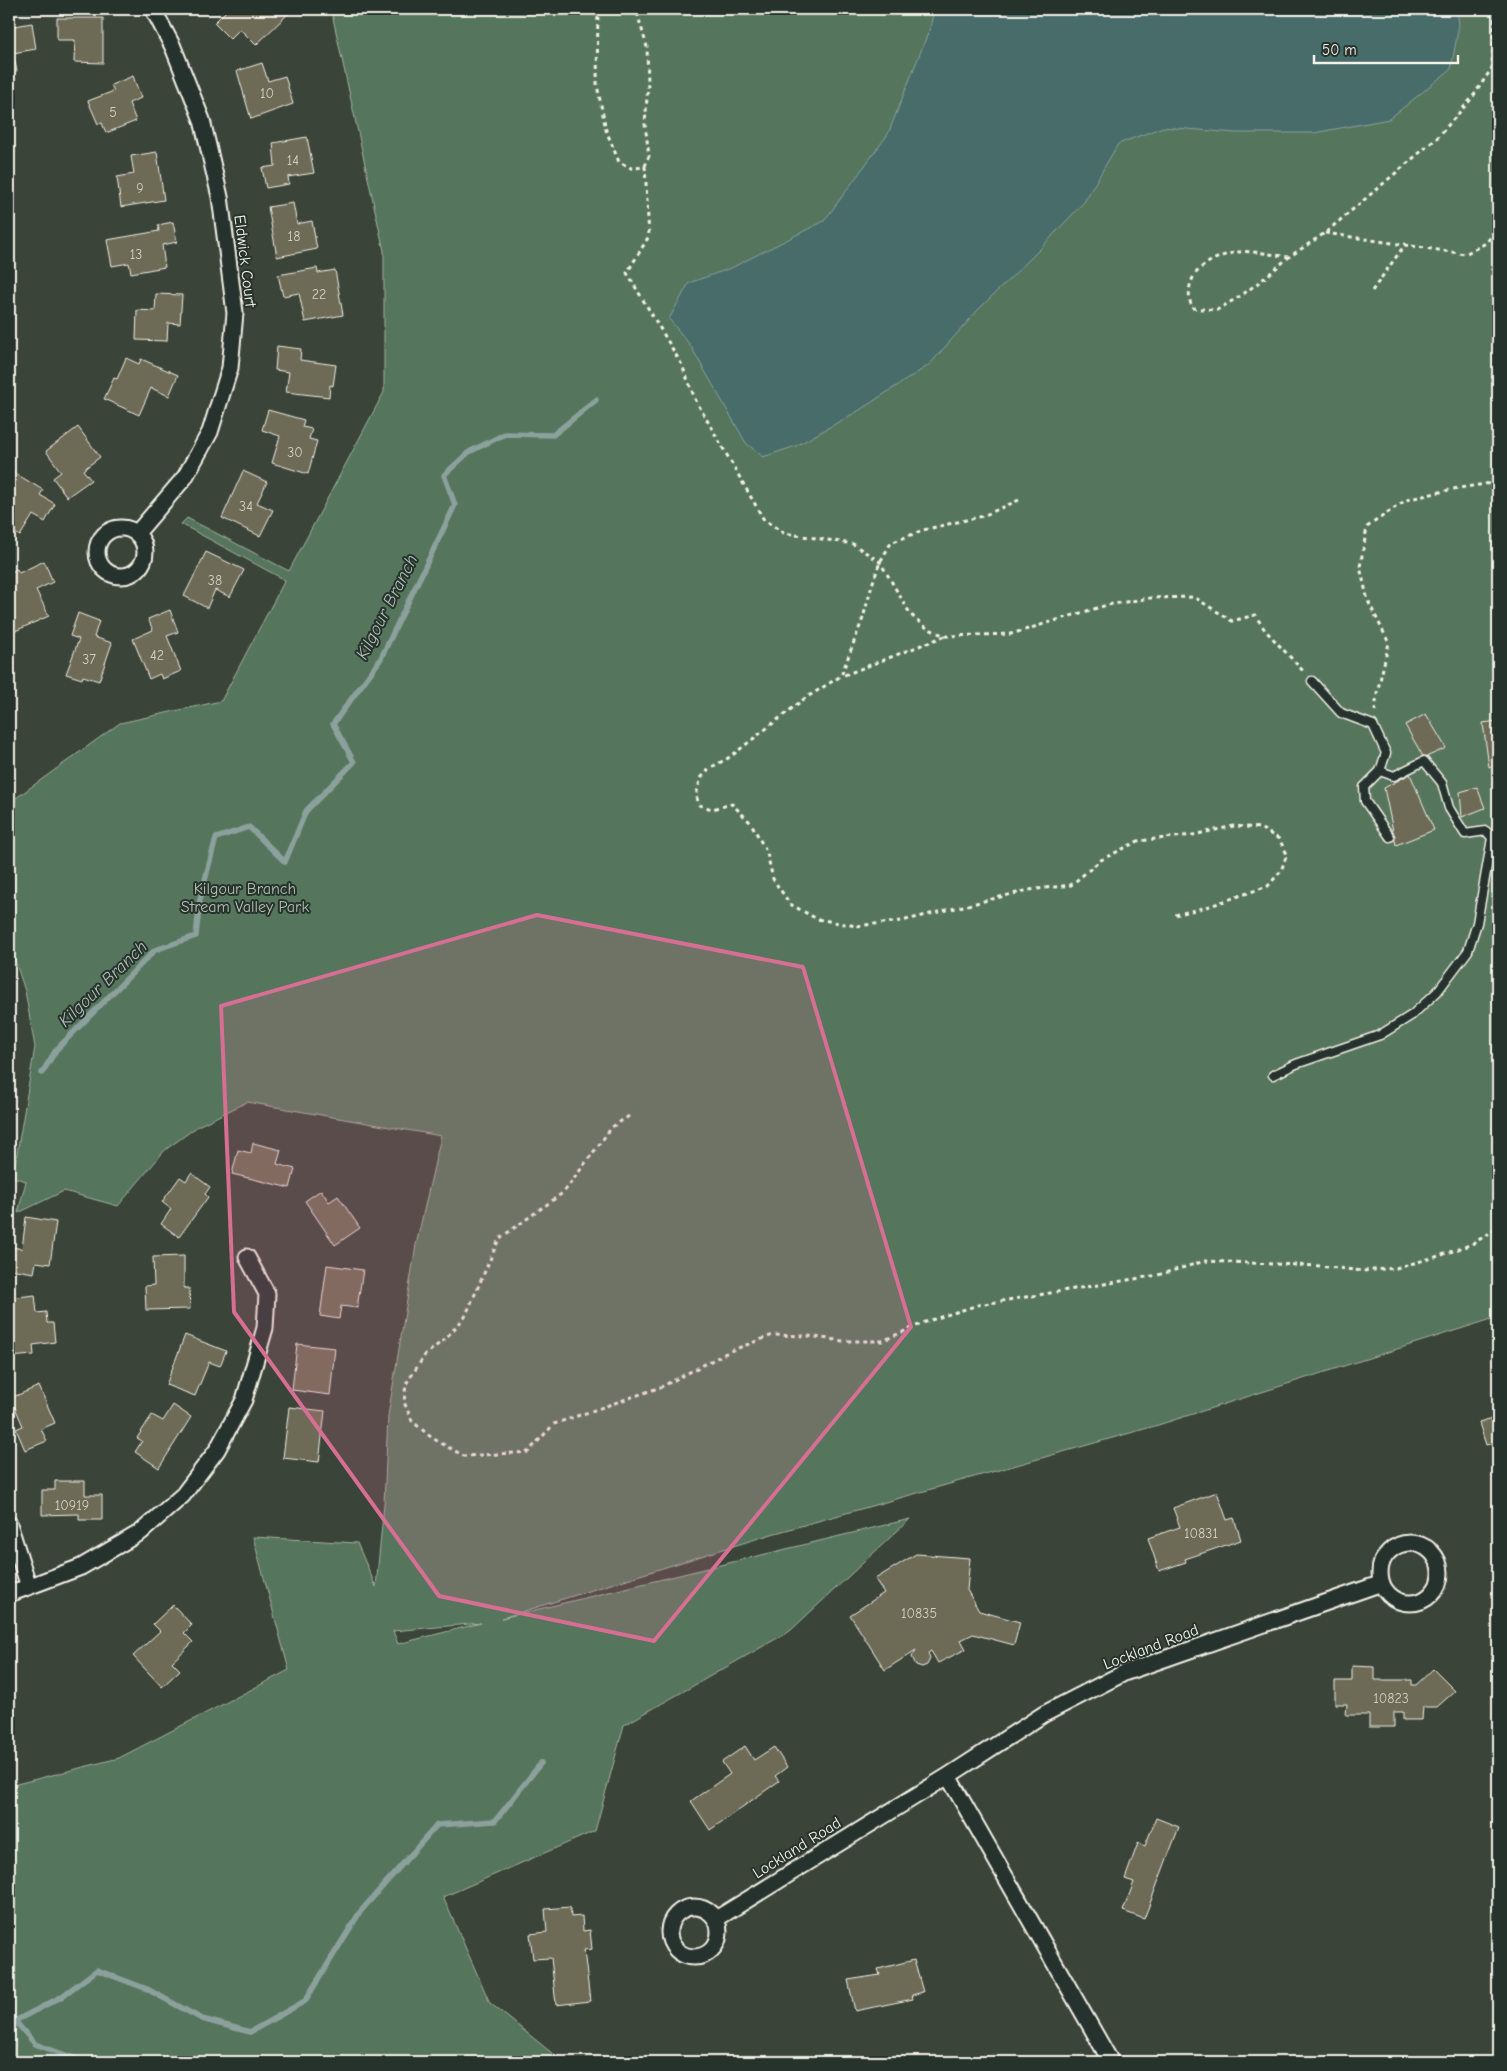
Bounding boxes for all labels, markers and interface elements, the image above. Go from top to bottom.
scale bar [1314,32,1458,64]
text: 50 m [1322,41,1357,59]
house number: 10 [260,85,274,102]
house number: 5 [109,104,117,121]
house number: 14 [287,152,299,169]
house number: 9 [136,180,144,197]
street label: Eldwick Court [230,214,260,309]
house number: 18 [288,228,300,245]
house number: 13 [130,246,142,263]
house number: 22 [312,286,326,303]
house number: 30 [287,444,303,461]
house number: 34 [239,498,253,515]
water label: Kilgour Branch [352,551,422,663]
house number: 38 [208,572,222,589]
house number: 42 [150,647,164,664]
house number: 37 [82,651,96,668]
park label: Kilgour Branch Stream Valley Park [181,880,309,916]
water label: Kilgour Branch [54,937,152,1031]
house number: 10919 [55,1497,89,1514]
house number: 10831 [1184,1525,1218,1542]
house number: 10835 [901,1605,937,1622]
street label: Lockland Road [1101,1621,1201,1673]
house number: 10823 [1373,1690,1409,1707]
street label: Lockland Road [750,1814,844,1882]

